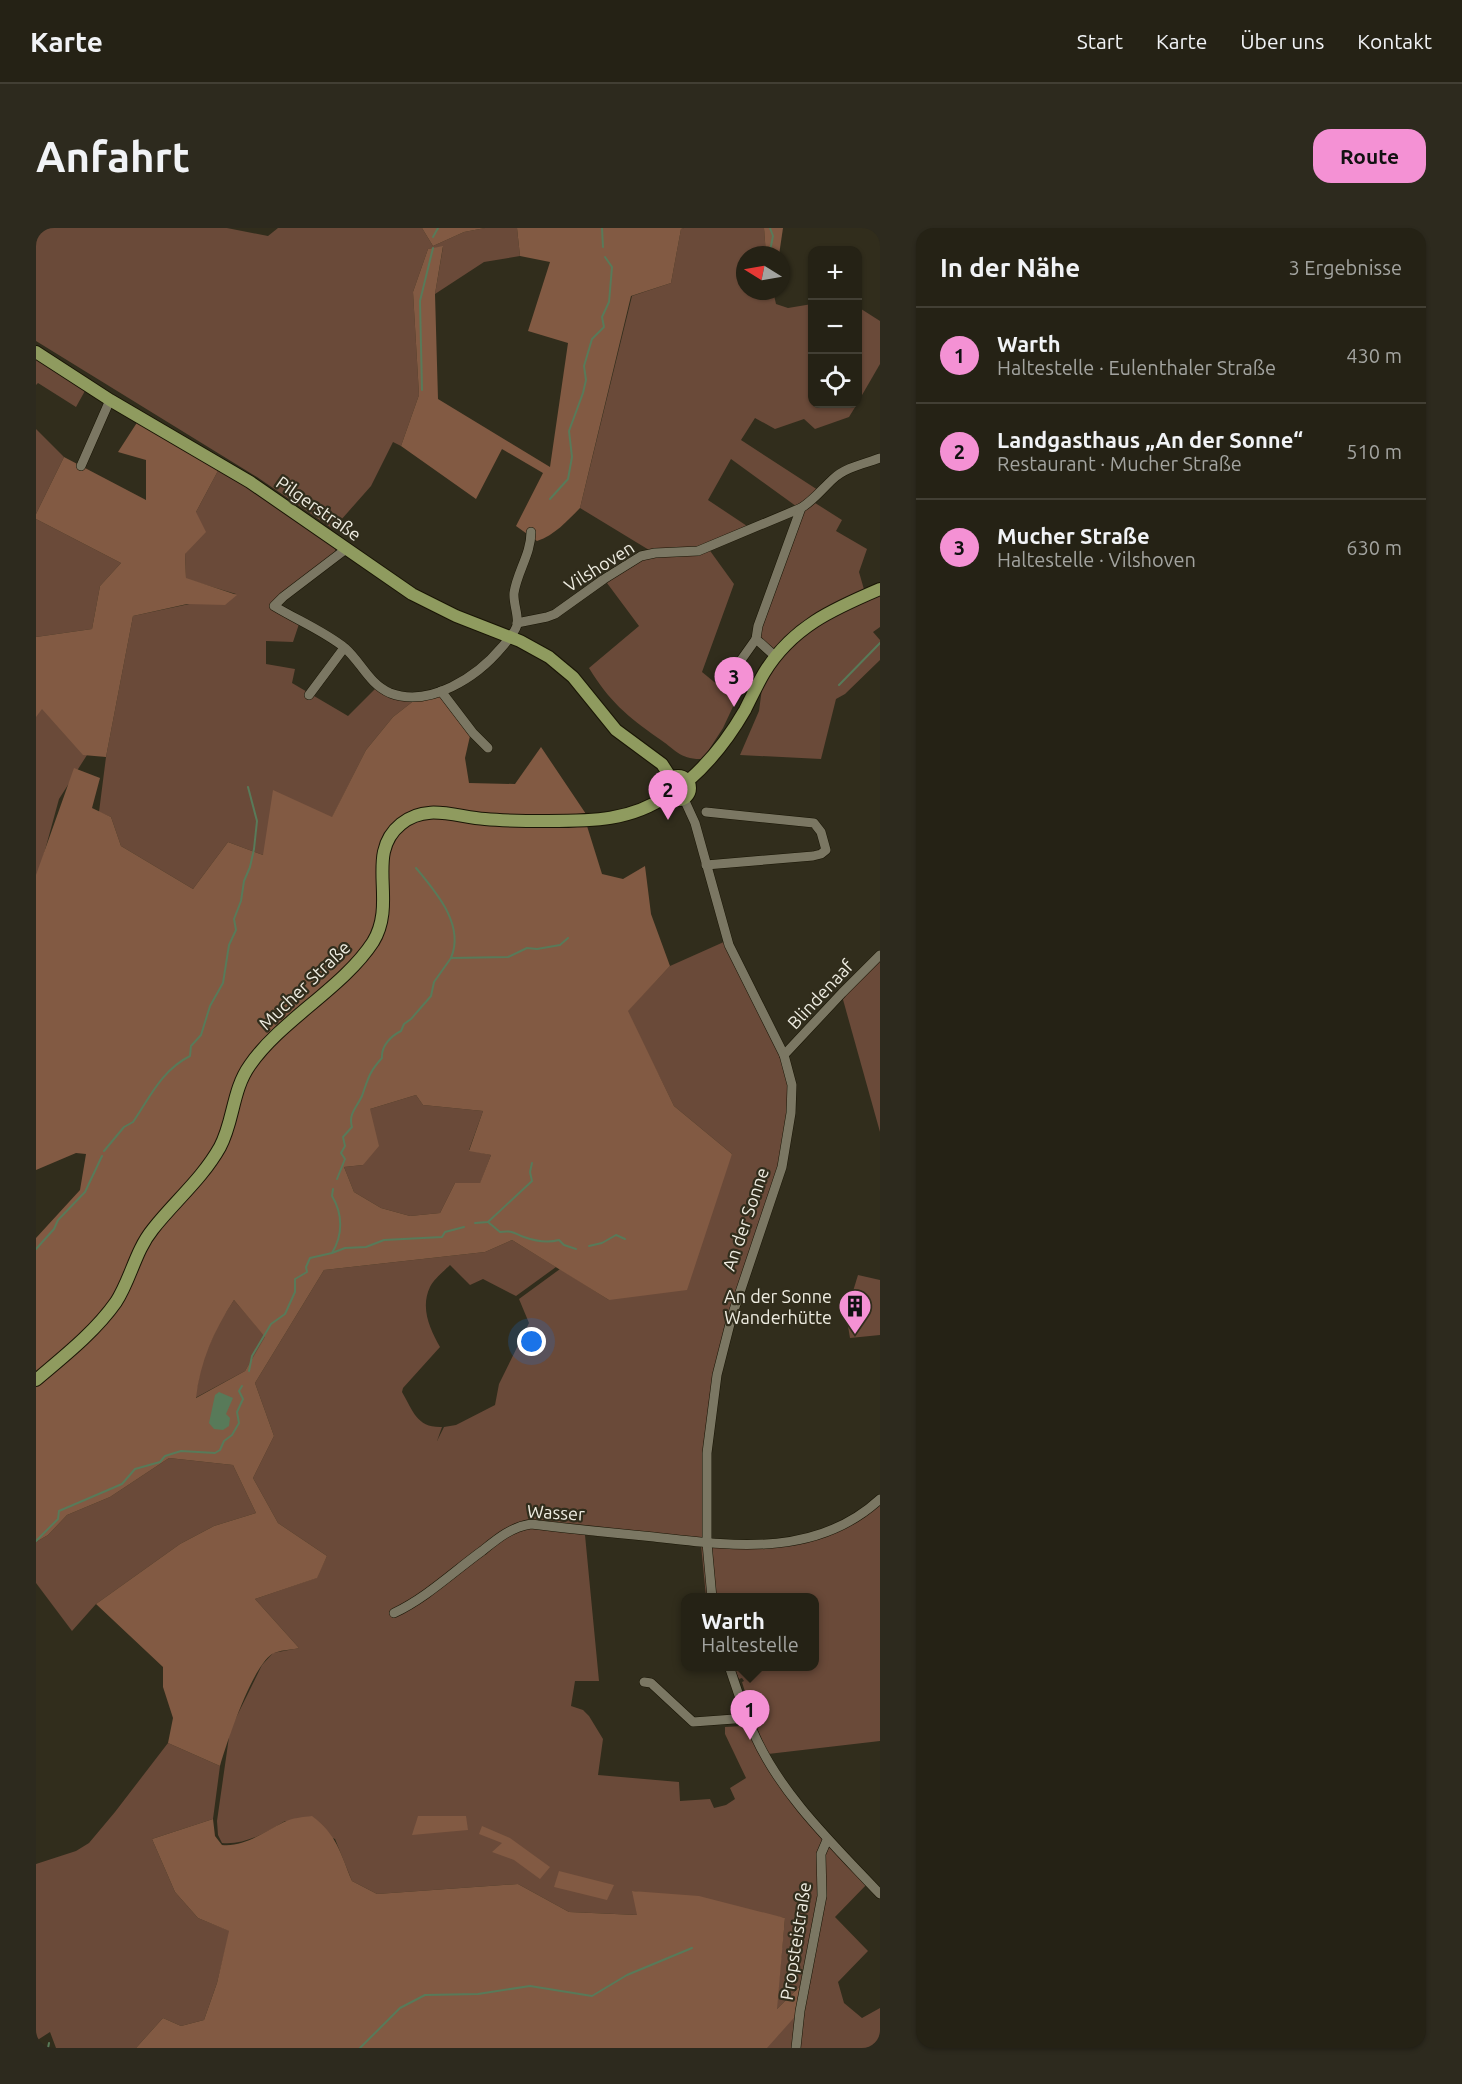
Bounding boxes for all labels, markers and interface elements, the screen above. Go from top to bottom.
text: Karte [30,26,103,57]
text: Start [1077,29,1123,53]
text: Karte [1156,29,1207,53]
text: Über uns [1240,29,1324,53]
text: Kontakt [1357,29,1432,53]
button: Route [1313,129,1426,183]
text: Anfahrt [36,133,190,180]
north arrow [736,246,790,300]
map controls [808,246,862,408]
button: + [808,246,862,300]
text: In der Nähe [940,253,1080,282]
text: 3 Ergebnisse [1288,256,1402,279]
button: − [808,300,862,354]
text: Warth [997,331,1061,356]
text: 1 [954,344,965,367]
text: 430 m [1346,344,1402,367]
button: locate [808,354,862,408]
text: Haltestelle · Eulenthaler Straße [997,356,1276,379]
text: Landgasthaus „An der Sonne“ [997,427,1303,452]
text: 2 [954,440,965,463]
text: 510 m [1346,440,1402,463]
text: Restaurant · Mucher Straße [997,452,1242,475]
street label: Pilgerstraße [273,472,365,544]
text: Mucher Straße [997,523,1150,548]
text: 3 [954,536,965,559]
text: 630 m [1346,536,1402,559]
street label: Vilshoven [560,537,638,595]
text: Haltestelle · Vilshoven [997,548,1196,571]
pin: 3 [714,658,754,707]
pin: 2 [648,770,688,820]
street label: Mucher Straße [254,937,354,1033]
street label: Blindenaaf [783,955,857,1033]
street label: An der Sonne [718,1165,772,1273]
place label: An der Sonne Wanderhütte [724,1286,832,1327]
building icon: An der Sonne Wanderhütte [837,1288,873,1335]
your location [517,1327,546,1356]
street label: Wasser [527,1500,586,1524]
popup [681,1593,819,1671]
text: Warth [701,1608,765,1633]
text: Haltestelle [701,1633,799,1656]
pin: 1 [730,1690,770,1740]
street label: Propsteistraße [776,1880,814,2002]

